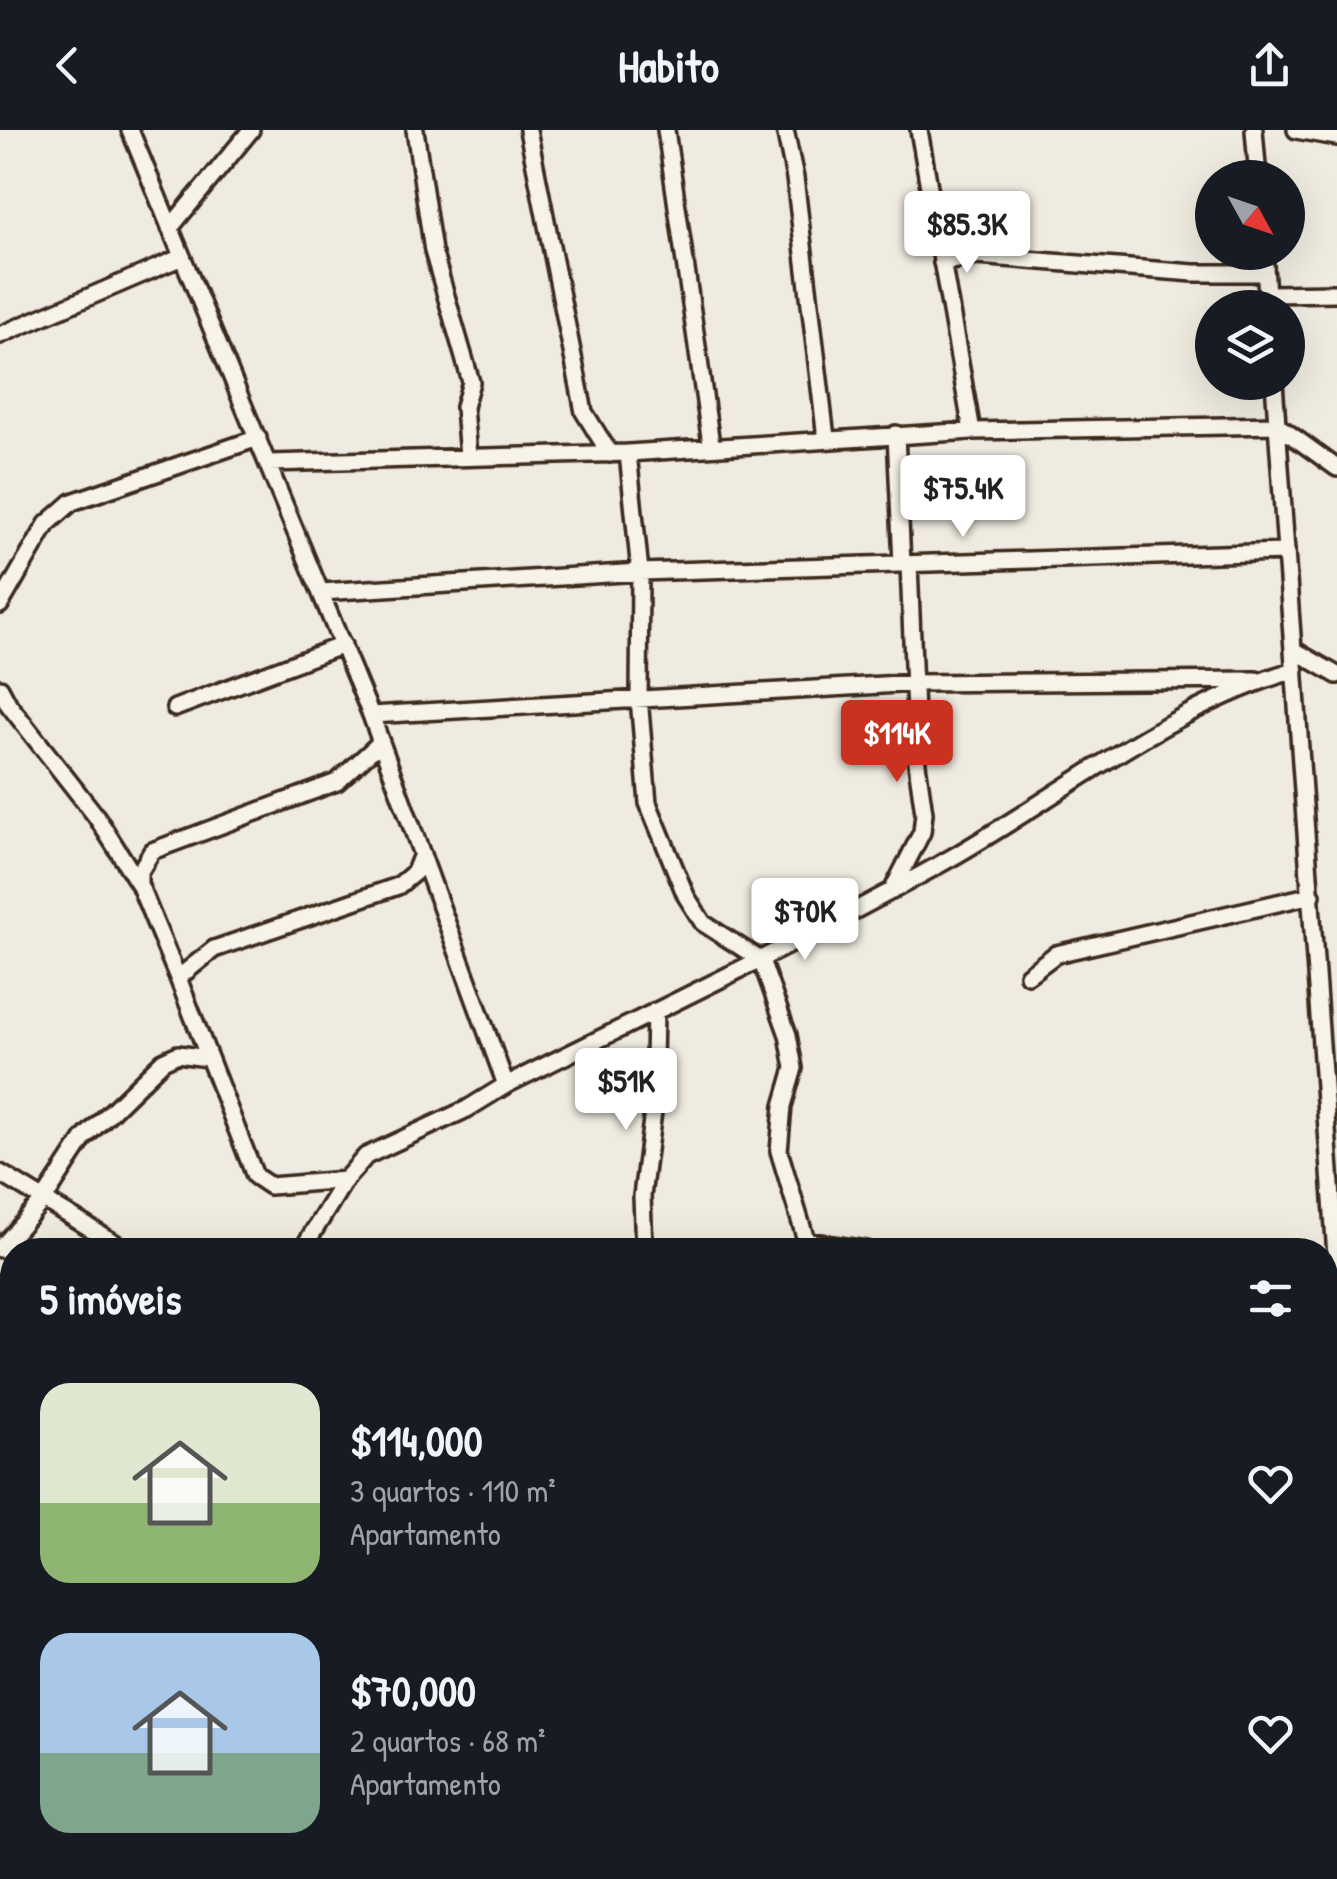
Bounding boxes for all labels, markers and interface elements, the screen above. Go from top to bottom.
text: Habito [618,35,719,96]
icon: back [40,38,95,93]
icon: share [1242,38,1297,93]
north arrow [1195,160,1305,270]
map controls [1195,160,1305,400]
pin: $85.3K [886,191,1048,276]
text: $85.3K [926,202,1008,245]
button: layers [1195,290,1305,400]
pin: $75.4K [882,455,1044,540]
text: $75.4K [922,466,1004,509]
pin: $114K [827,700,967,785]
text: $114K [863,711,931,754]
pin: $70K [746,878,864,963]
text: $70K [773,889,837,932]
pin: $51K [567,1048,685,1133]
text: $51K [597,1059,655,1102]
text: 5 imóveis [40,1270,181,1327]
icon: filters [1243,1271,1298,1326]
text: $114,000 [350,1412,482,1469]
icon: home [120,1423,240,1543]
icon: heart [1243,1456,1298,1511]
text: 3 quartos · 110 m² [350,1469,556,1512]
text: Apartamento [350,1512,501,1555]
text: $70,000 [350,1662,476,1719]
icon: home [120,1673,240,1793]
icon: heart [1243,1706,1298,1761]
text: 2 quartos · 68 m² [350,1719,545,1762]
text: Apartamento [350,1762,501,1805]

